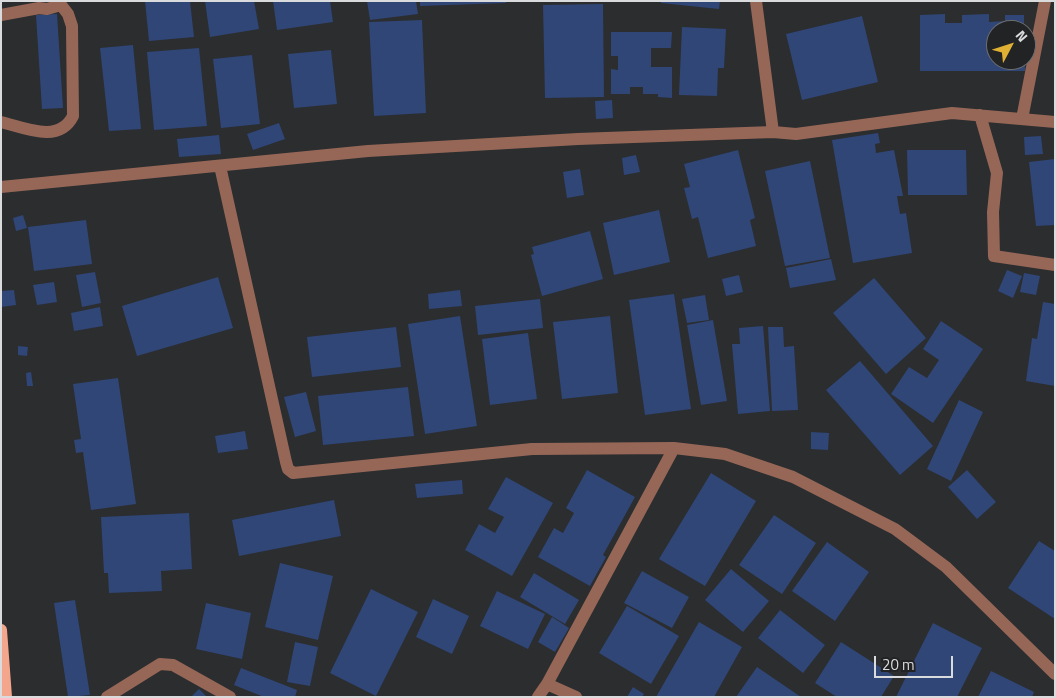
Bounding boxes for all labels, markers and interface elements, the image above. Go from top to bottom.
north arrow [986,20,1036,70]
text: N [1011,25,1033,46]
scale bar [876,646,955,678]
text: 20 m [882,653,915,676]

